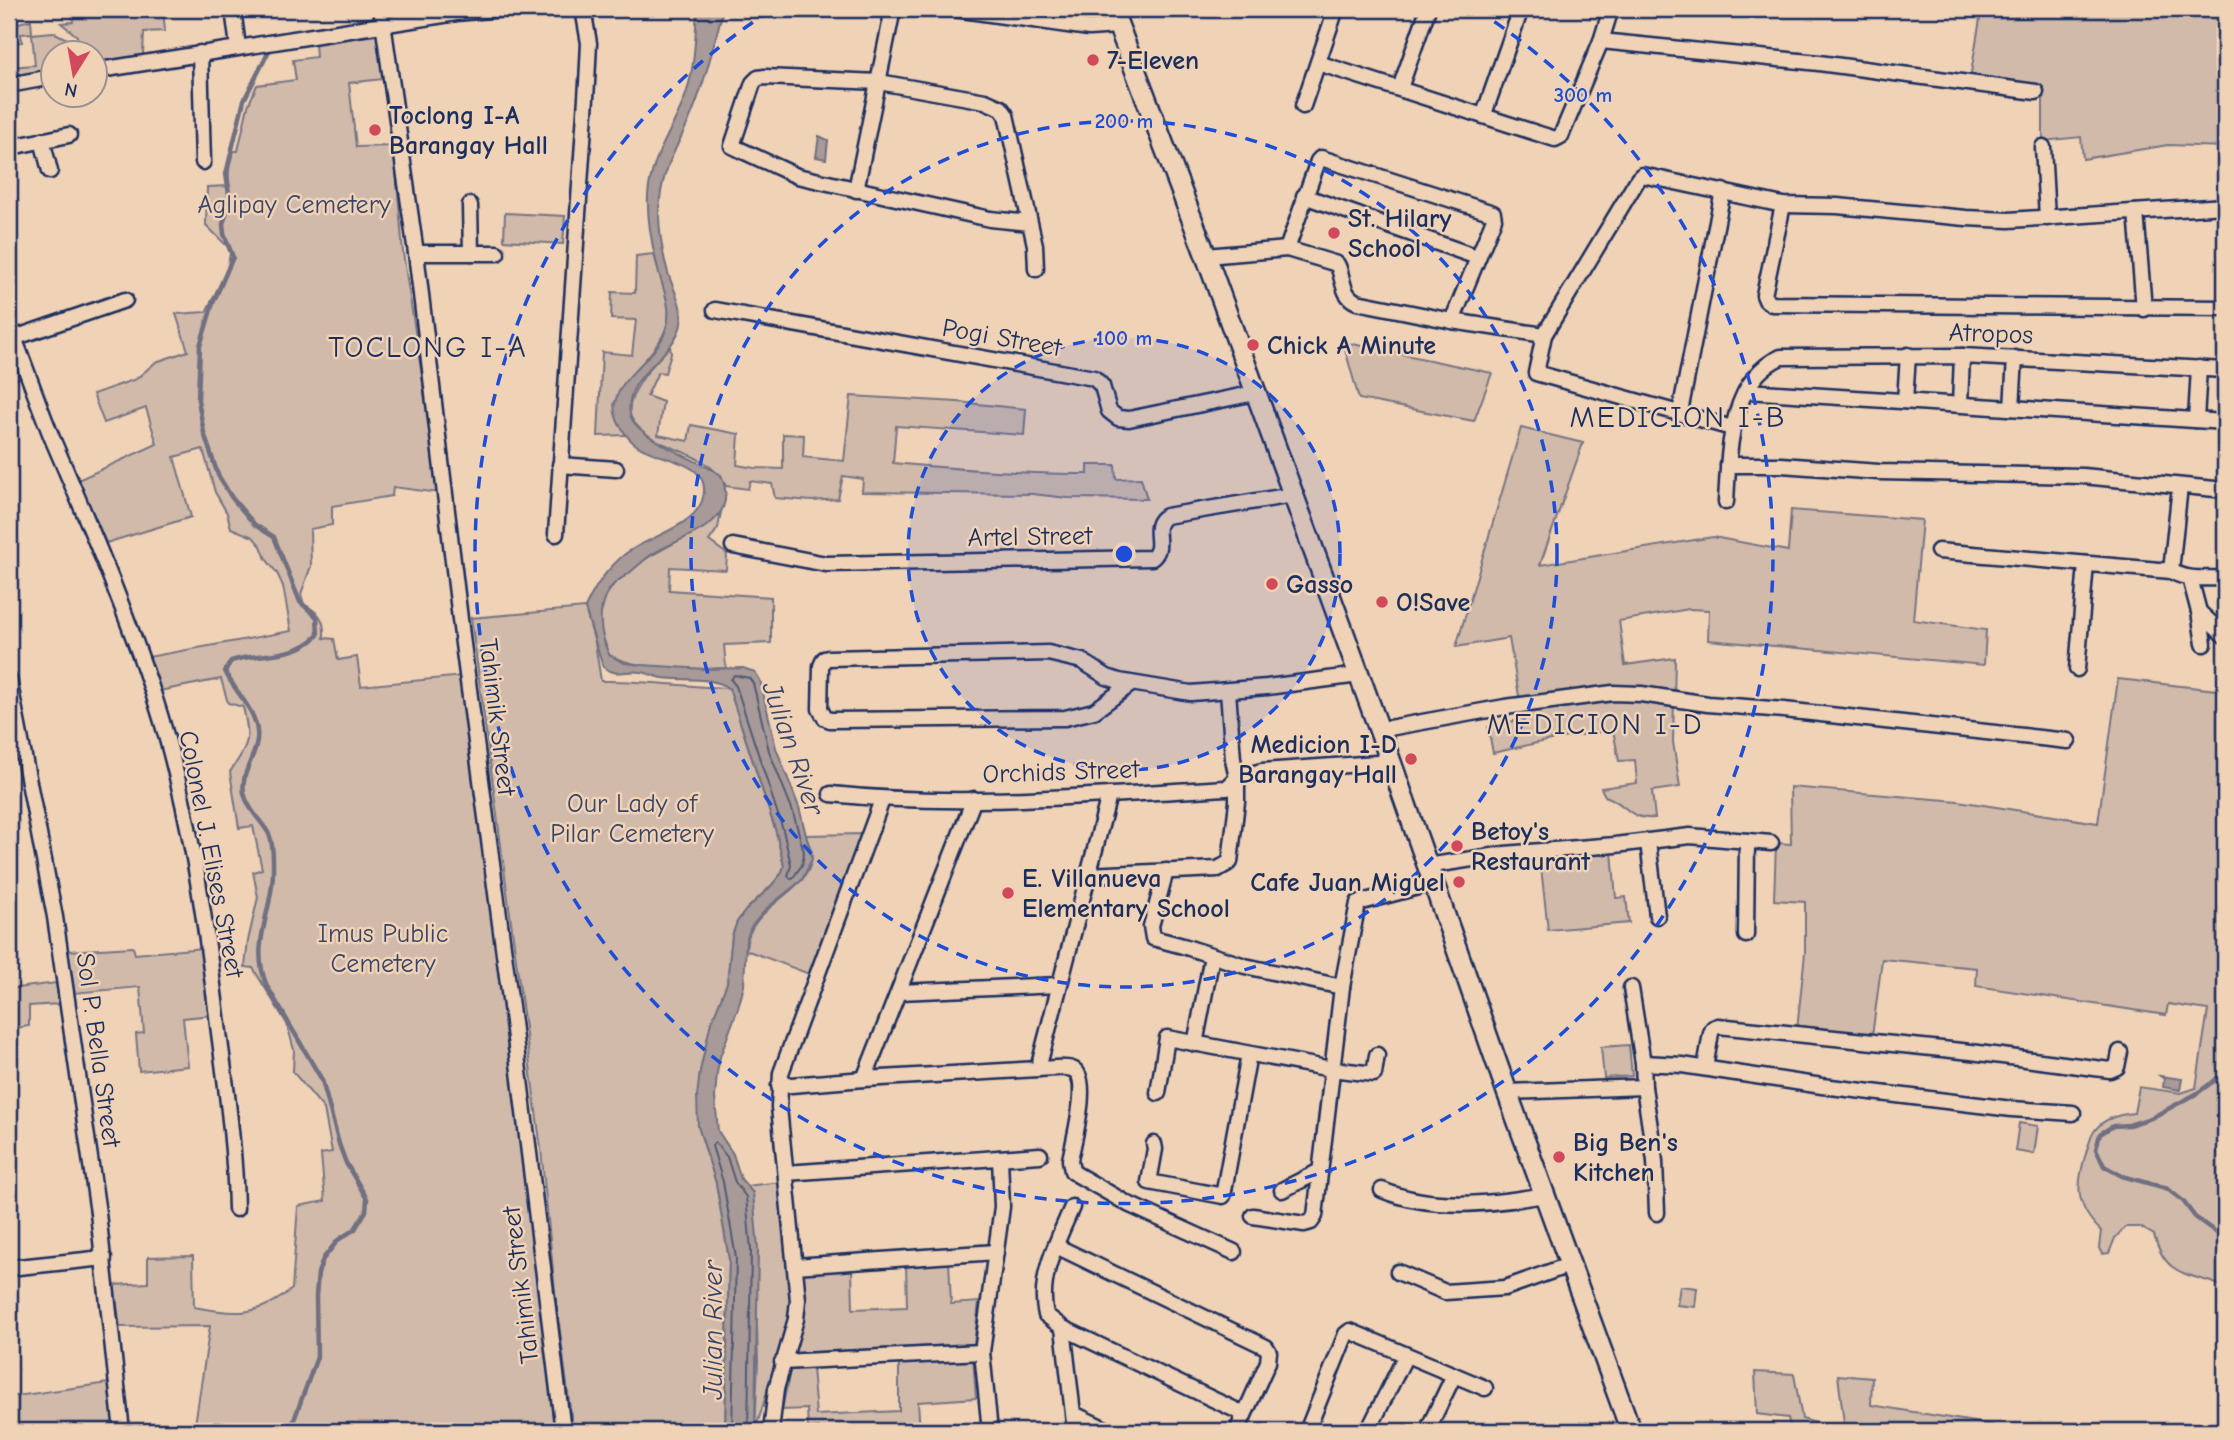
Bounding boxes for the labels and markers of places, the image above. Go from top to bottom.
place label: 7-Eleven [1107,46,1199,76]
marker: 7-Eleven [1085,52,1101,68]
place label: Toclong I-A Barangay Hall [389,101,548,161]
marker: Toclong I-A Barangay Hall [367,122,383,138]
place label: St. Hilary School [1348,204,1451,264]
marker: St. Hilary School [1326,225,1342,241]
place label: Chick A Minute [1267,331,1436,361]
marker: Chick A Minute [1245,337,1261,353]
centre of rings [1112,542,1136,566]
place label: Gasso [1286,570,1353,600]
marker: Gasso [1264,576,1280,592]
place label: O!Save [1396,588,1470,618]
marker: O!Save [1374,594,1390,610]
place label: Medicion I-D Barangay Hall [1238,730,1397,790]
marker: Medicion I-D Barangay Hall [1403,751,1419,767]
place label: Betoy's Restaurant [1471,817,1591,877]
marker: Betoy's Restaurant [1449,838,1465,854]
place label: E. Villanueva Elementary School [1022,864,1230,924]
place label: Cafe Juan Miguel [1250,868,1445,898]
marker: Cafe Juan Miguel [1451,874,1467,890]
marker: E. Villanueva Elementary School [1000,885,1016,901]
place label: Big Ben's Kitchen [1573,1128,1678,1188]
marker: Big Ben's Kitchen [1551,1149,1567,1165]

